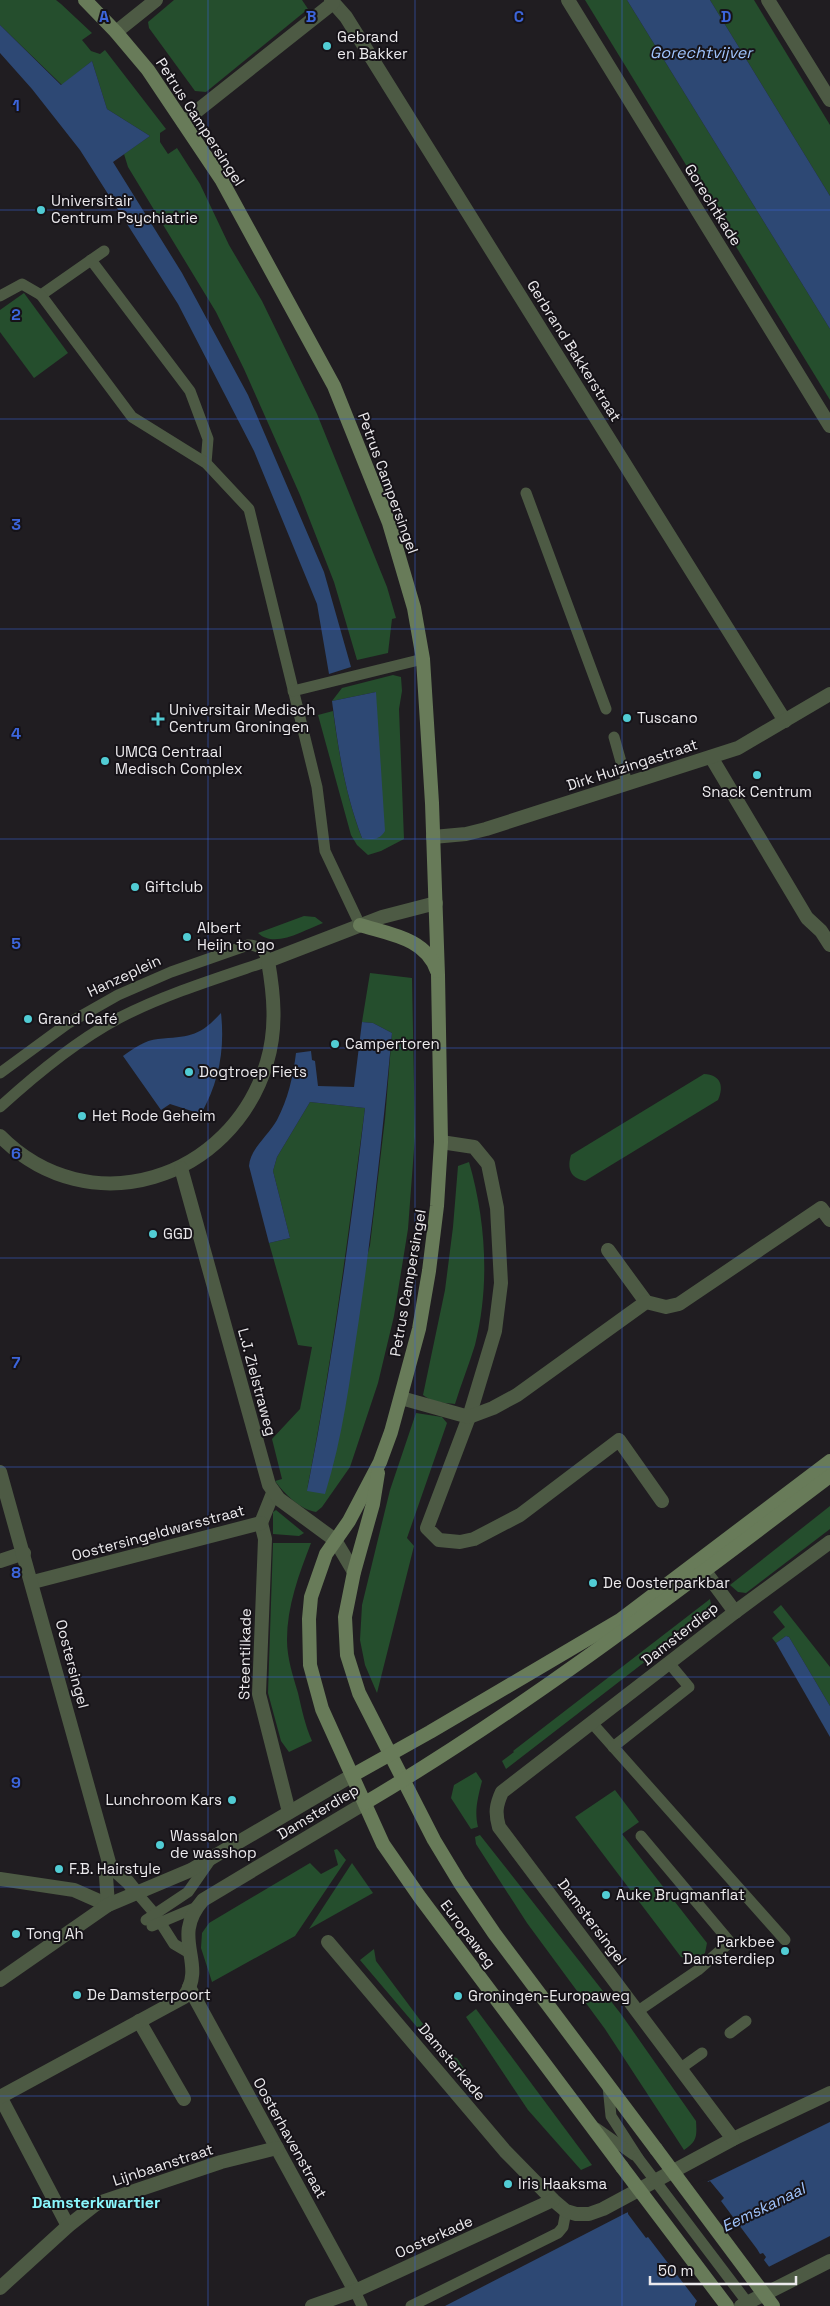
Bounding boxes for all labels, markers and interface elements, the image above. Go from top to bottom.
text: A [99,6,109,27]
text: B [306,6,316,27]
text: C [514,6,524,27]
text: D [721,6,731,27]
place label: Gebrand en Bakker [337,27,408,63]
marker: Gebrand en Bakker [321,40,333,52]
water label: Gorechtvijver [650,42,754,63]
street label: Petrus Campersingel [152,54,249,189]
text: 1 [12,95,20,116]
street label: Gorechtkade [681,160,746,249]
place label: Universitair Centrum Psychiatrie [51,191,198,227]
marker: Universitair Centrum Psychiatrie [35,204,47,216]
street label: Gerbrand Bakkerstraat [523,276,626,425]
text: 2 [11,304,21,325]
street label: Petrus Campersingel [354,410,423,556]
text: 3 [11,514,21,535]
place label: Universitair Medisch Centrum Groningen [169,700,316,736]
place label: Tuscano [637,708,698,727]
marker: Universitair Medisch Centrum Groningen [151,712,165,726]
marker: Tuscano [621,712,633,724]
text: 4 [11,723,21,744]
street label: Dirk Huizingastraat [564,734,700,795]
place label: UMCG Centraal Medisch Complex [115,742,243,778]
marker: UMCG Centraal Medisch Complex [99,755,111,767]
marker: Snack Centrum [751,769,763,781]
place label: Snack Centrum [702,782,812,801]
place label: Giftclub [145,877,203,896]
marker: Giftclub [129,881,141,893]
place label: Albert Heijn to go [197,918,275,954]
marker: Albert Heijn to go [181,931,193,943]
text: 5 [11,933,21,954]
street label: Hanzeplein [84,950,164,1001]
place label: Grand Café [38,1009,118,1028]
marker: Grand Café [22,1013,34,1025]
place label: Campertoren [345,1034,440,1053]
marker: Campertoren [329,1038,341,1050]
place label: Dogtroep Fiets [199,1062,307,1081]
marker: Dogtroep Fiets [183,1066,195,1078]
place label: Het Rode Geheim [92,1106,216,1125]
marker: Het Rode Geheim [76,1110,88,1122]
text: 6 [11,1143,21,1164]
street label: Petrus Campersingel [385,1208,430,1358]
place label: GGD [163,1224,193,1243]
marker: GGD [147,1228,159,1240]
street label: L.J. Zielstraweg [234,1326,281,1438]
text: 7 [12,1352,21,1373]
street label: Oostersingeldwarsstraat [69,1500,247,1565]
text: 8 [11,1562,21,1583]
place label: De Oosterparkbar [603,1573,730,1592]
marker: De Oosterparkbar [587,1577,599,1589]
street label: Damsterdiep [638,1598,722,1669]
street label: Steentilkade [234,1608,255,1700]
street label: Oostersingel [52,1617,93,1710]
text: 9 [11,1772,21,1793]
street label: Damsterdiep [273,1780,362,1843]
place label: Lunchroom Kars [105,1790,222,1809]
marker: Lunchroom Kars [226,1794,238,1806]
place label: Wassalon de wasshop [170,1826,257,1862]
marker: Wassalon de wasshop [154,1839,166,1851]
place label: F.B. Hairstyle [69,1859,161,1878]
marker: F.B. Hairstyle [53,1863,65,1875]
street label: Damstersingel [554,1875,631,1969]
place label: Auke Brugmanflat [616,1885,745,1904]
marker: Auke Brugmanflat [600,1889,612,1901]
street label: Europaweg [436,1896,500,1972]
place label: Tong Ah [26,1924,84,1943]
marker: Tong Ah [10,1928,22,1940]
place label: Parkbee Damsterdiep [683,1932,775,1968]
marker: Parkbee Damsterdiep [779,1945,791,1957]
place label: De Damsterpoort [87,1985,211,2004]
place label: Groningen-Europaweg [468,1986,630,2005]
marker: De Damsterpoort [71,1989,83,2001]
marker: Groningen-Europaweg [452,1990,464,2002]
street label: Damsterkade [414,2019,490,2104]
street label: Oosterhavenstraat [249,2074,332,2202]
street label: Lijnbaanstraat [110,2139,216,2190]
place label: Iris Haaksma [518,2174,608,2193]
water label: Eemskanaal [718,2177,810,2237]
marker: Iris Haaksma [502,2178,514,2190]
district label: Damsterkwartier [32,2192,160,2213]
street label: Oosterkade [392,2211,476,2262]
scale bar [650,2254,796,2286]
text: 50 m [658,2261,693,2280]

